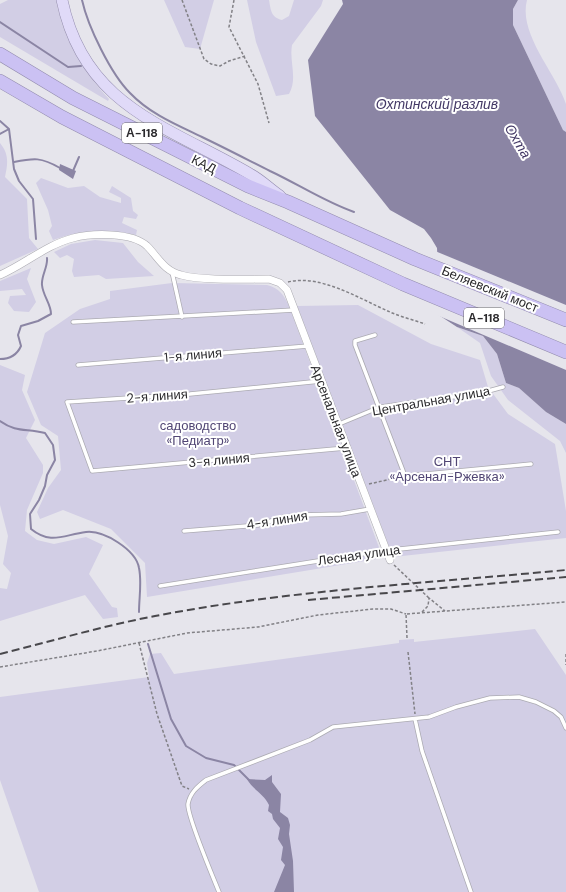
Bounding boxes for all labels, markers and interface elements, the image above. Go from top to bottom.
water label: Охтинский разлив [376,95,498,113]
water label: Охта [501,121,535,162]
road number: А-118 [122,123,162,143]
street label: КАД [189,151,219,177]
street label: Беляевский мост [439,262,541,316]
road number: А-118 [464,308,504,328]
street label: 1-я линия [163,344,223,366]
street label: Арсенальная улица [307,362,366,480]
street label: Центральная улица [371,382,492,420]
street label: 2-я линия [126,385,188,407]
park label: садоводство «Педиатр» [160,417,236,449]
street label: 3-я линия [188,449,250,471]
park label: СНТ «Арсенал-Ржевка» [389,453,505,485]
street label: 4-я линия [245,507,309,533]
street label: Лесная улица [317,541,402,569]

